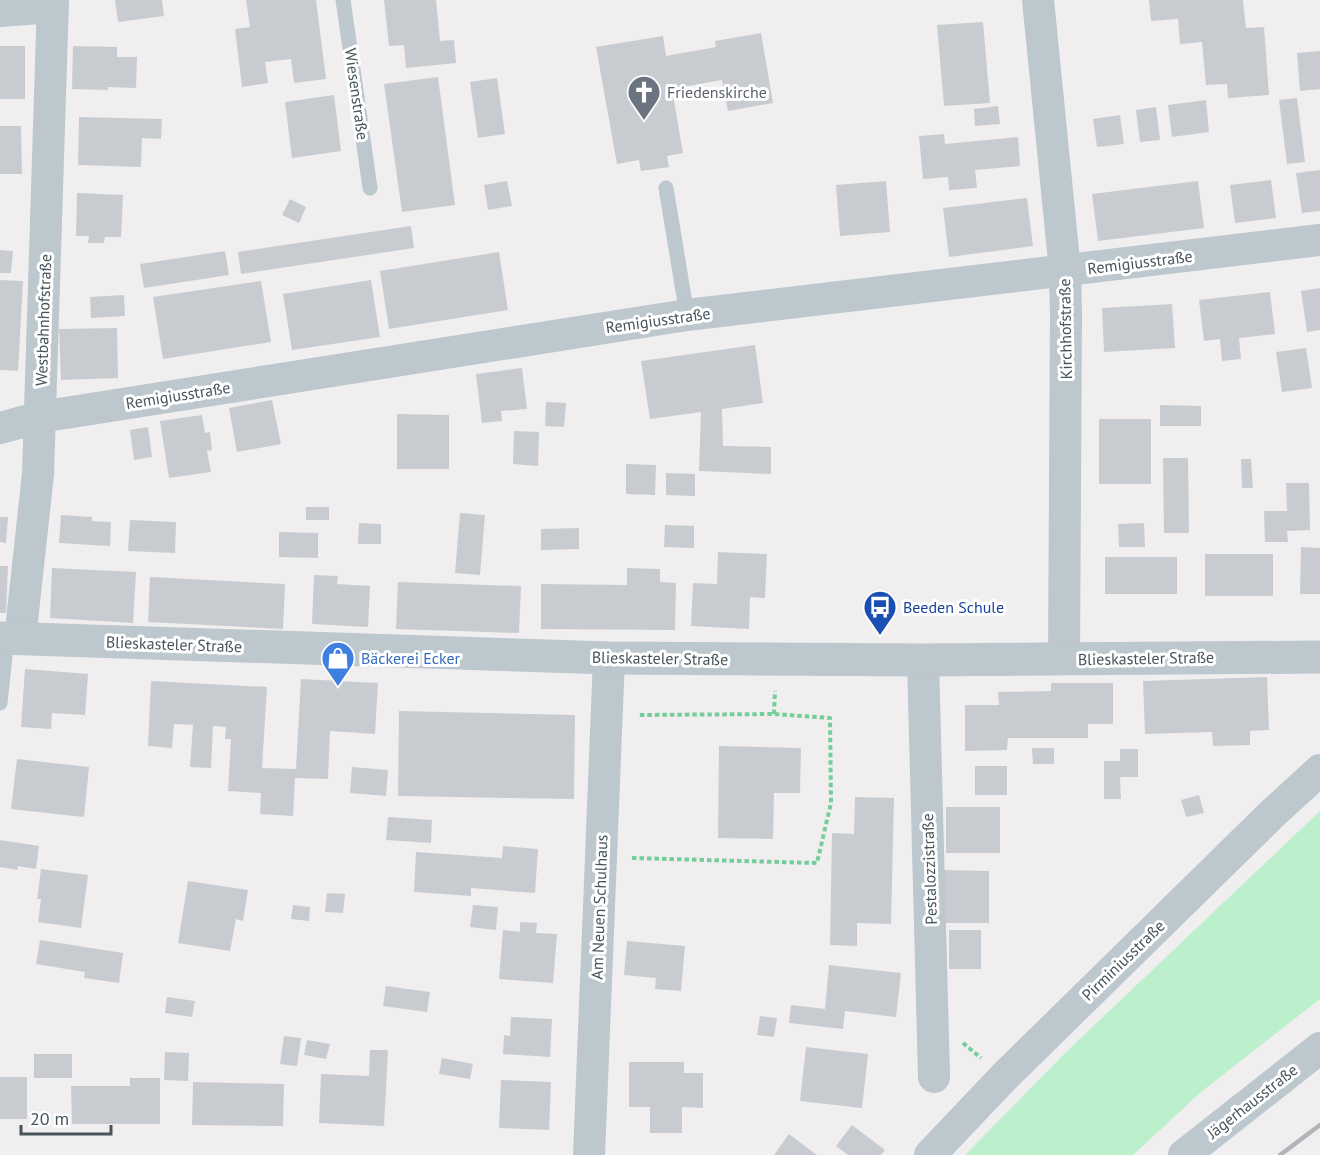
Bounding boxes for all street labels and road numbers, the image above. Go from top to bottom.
street label: Wiesenstraße [341,47,373,141]
street label: Remigiusstraße [1086,246,1194,278]
street label: Westbahnhofstraße [31,254,55,386]
street label: Kirchhofstraße [1054,278,1076,380]
street label: Remigiusstraße [604,303,712,337]
street label: Remigiusstraße [124,377,232,413]
street label: Blieskasteler Straße [106,632,242,656]
street label: Blieskasteler Straße [592,647,728,669]
street label: Blieskasteler Straße [1078,647,1214,669]
street label: Pestalozzistraße [917,813,941,925]
street label: Am Neuen Schulhaus [586,834,612,980]
street label: Pirminiusstraße [1077,915,1169,1005]
street label: Jägerhausstraße [1202,1059,1301,1143]

